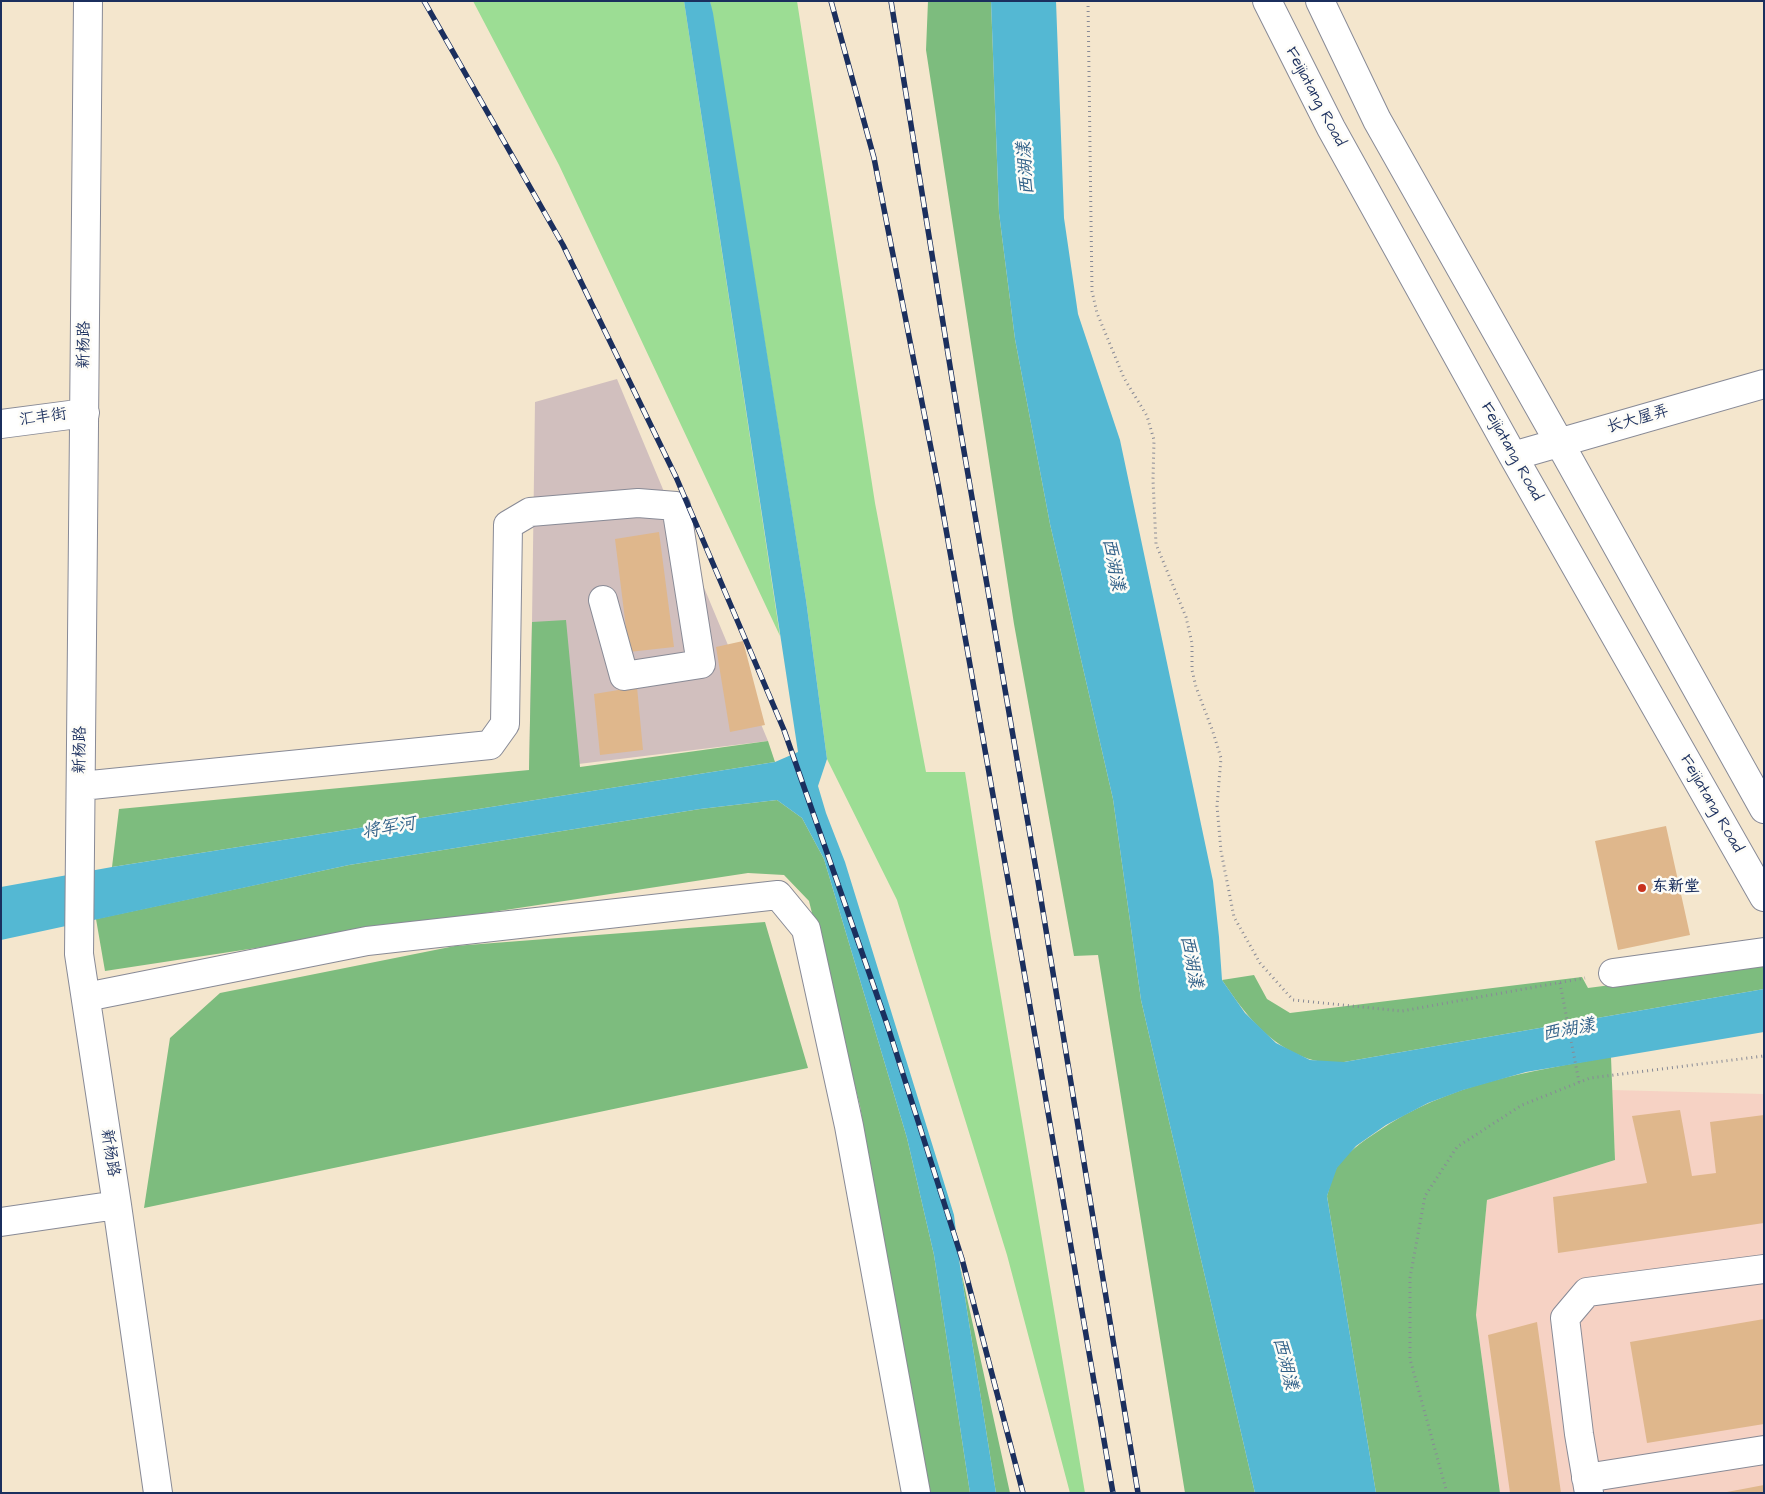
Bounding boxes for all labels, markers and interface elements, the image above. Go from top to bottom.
street label: Feijiatang Road [1281,44,1349,150]
water label: 西湖漾 [1014,140,1040,196]
street label: 新杨路 [75,321,95,369]
street label: Feijiatang Road [1476,399,1546,505]
street label: 长大屋弄 [1605,402,1671,438]
street label: 汇丰街 [18,405,68,431]
water label: 西湖漾 [1096,536,1128,594]
street label: 新杨路 [71,726,91,774]
street label: Feijiatang Road [1675,752,1747,856]
water label: 将军河 [361,814,417,844]
place label: 东新堂 [1652,878,1700,898]
marker: 东新堂 [1636,882,1648,894]
water label: 西湖漾 [1174,933,1206,991]
water label: 西湖漾 [1540,1015,1598,1047]
street label: 新杨路 [96,1128,122,1178]
water label: 西湖漾 [1267,1335,1301,1393]

